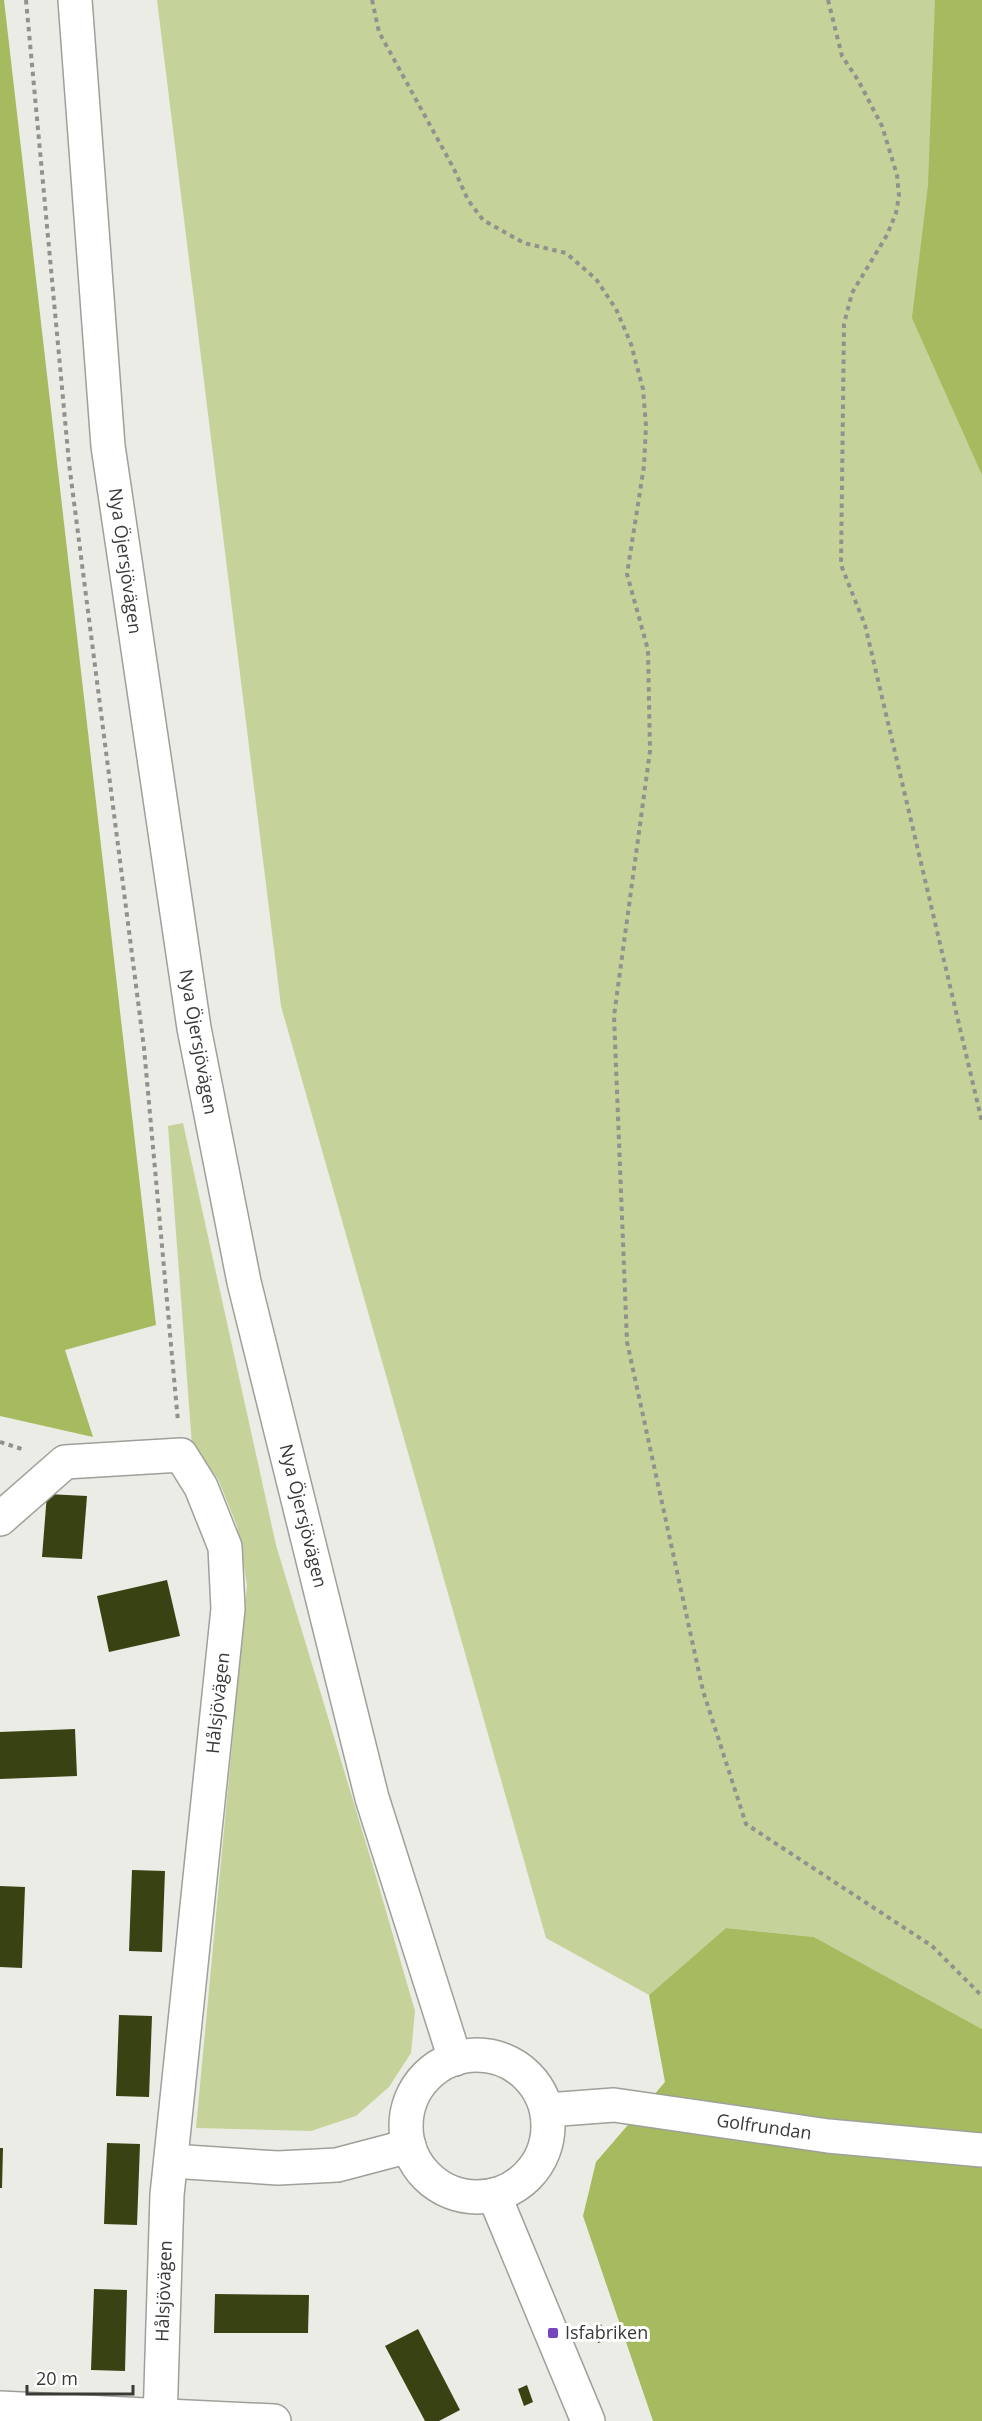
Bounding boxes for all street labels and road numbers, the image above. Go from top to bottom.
street label: Nya Öjersjövägen [104,486,148,635]
street label: Nya Öjersjövägen [174,967,224,1116]
street label: Nya Öjersjövägen [275,1441,333,1590]
street label: Hålsjövägen [200,1651,234,1755]
street label: Golfrundan [715,2107,813,2145]
street label: Hålsjövägen [149,2240,177,2342]

